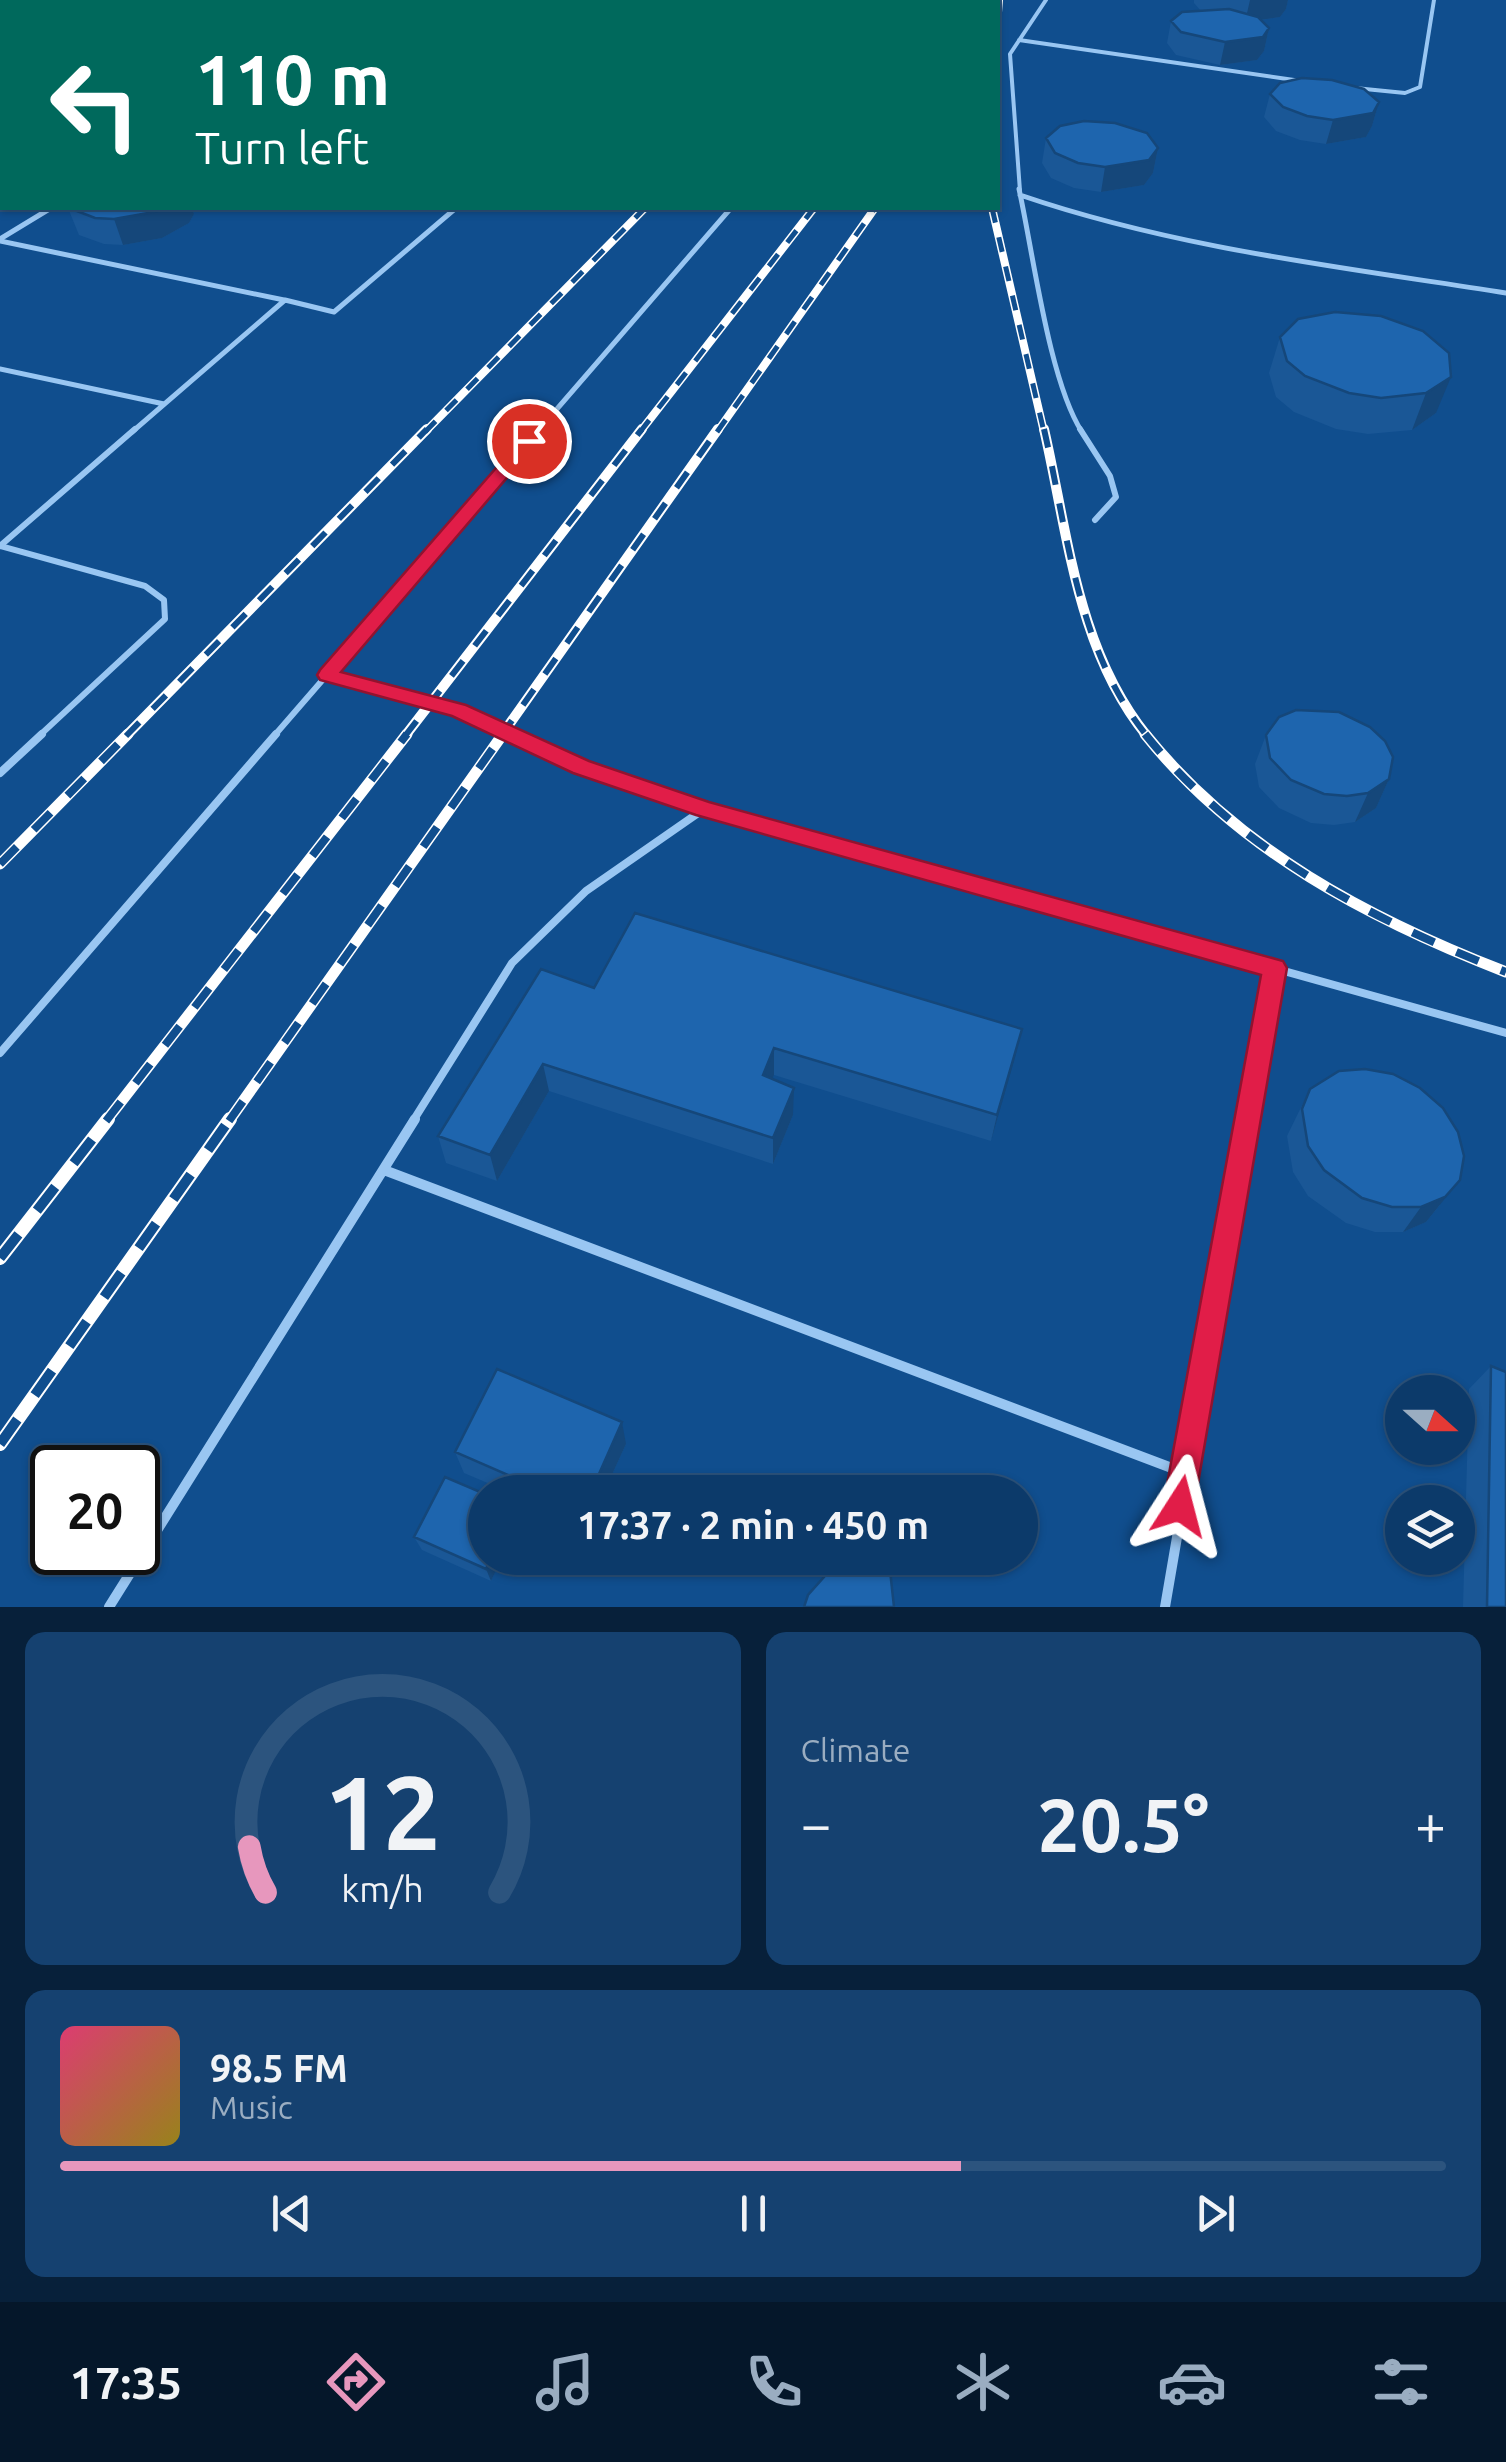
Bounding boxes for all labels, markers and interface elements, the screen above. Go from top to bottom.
icon: left [30,40,160,170]
text: 110 m [195,40,390,118]
text: Turn left [195,122,369,173]
pin [487,399,572,484]
icon: arrive [502,414,557,469]
north arrow [1385,1375,1475,1465]
map controls [1385,1375,1475,1575]
speed limit sign: 20 [30,1445,160,1575]
position arrow [1128,1454,1232,1558]
button: layers [1385,1485,1475,1575]
text: 17:37 · 2 min · 450 m [577,1504,929,1546]
text: Climate [801,1732,911,1768]
text: 12 [324,1753,441,1870]
text: 20.5° [1037,1782,1209,1866]
text: − [801,1793,832,1854]
text: + [1415,1793,1446,1854]
text: km/h [341,1869,424,1909]
text: 98.5 FM [210,2047,348,2089]
text: Music [210,2089,293,2125]
icon: previous [264,2186,319,2241]
icon: pause [726,2186,781,2241]
icon: next [1188,2186,1243,2241]
icon: directions [321,2347,391,2417]
icon: music [530,2347,600,2417]
icon: phone [739,2347,809,2417]
icon: climate [948,2347,1018,2417]
icon: car [1157,2347,1227,2417]
icon: filters [1366,2347,1436,2417]
text: 17:35 [70,2357,182,2408]

